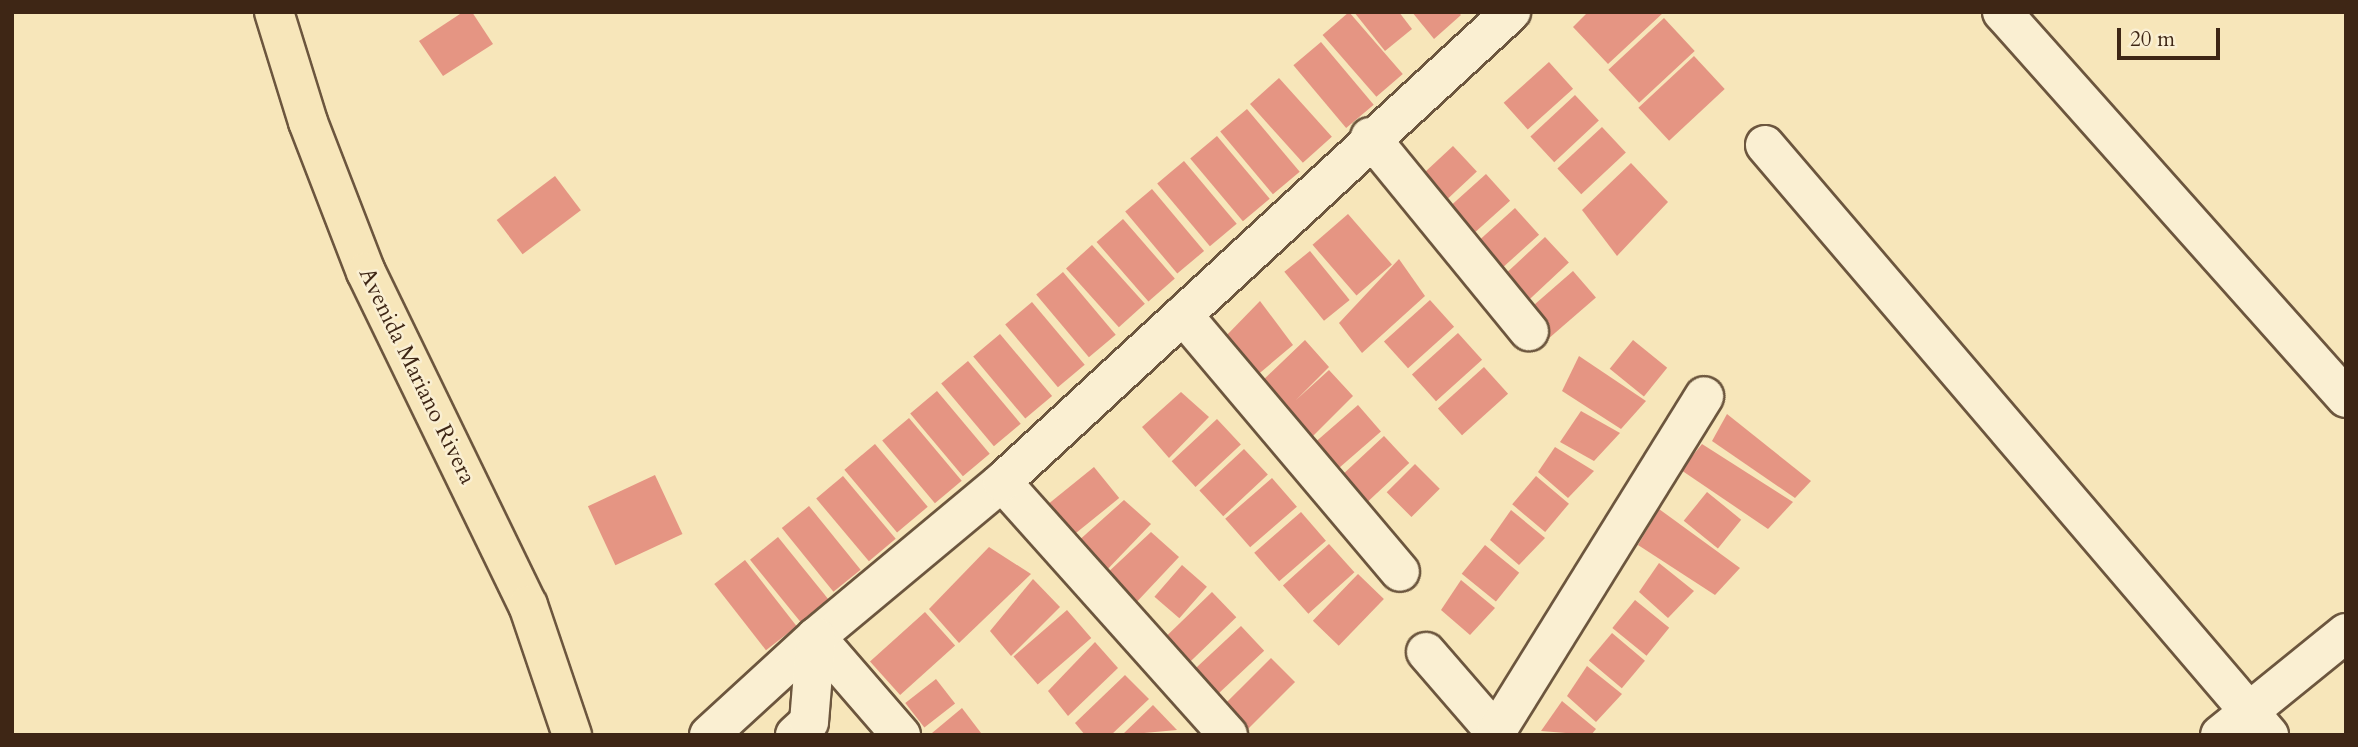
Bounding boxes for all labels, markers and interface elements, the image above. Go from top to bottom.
scale bar [2120,14,2223,58]
text: 20 m [2130,25,2175,54]
street label: Avenida Mariano Rivera [353,263,481,489]

